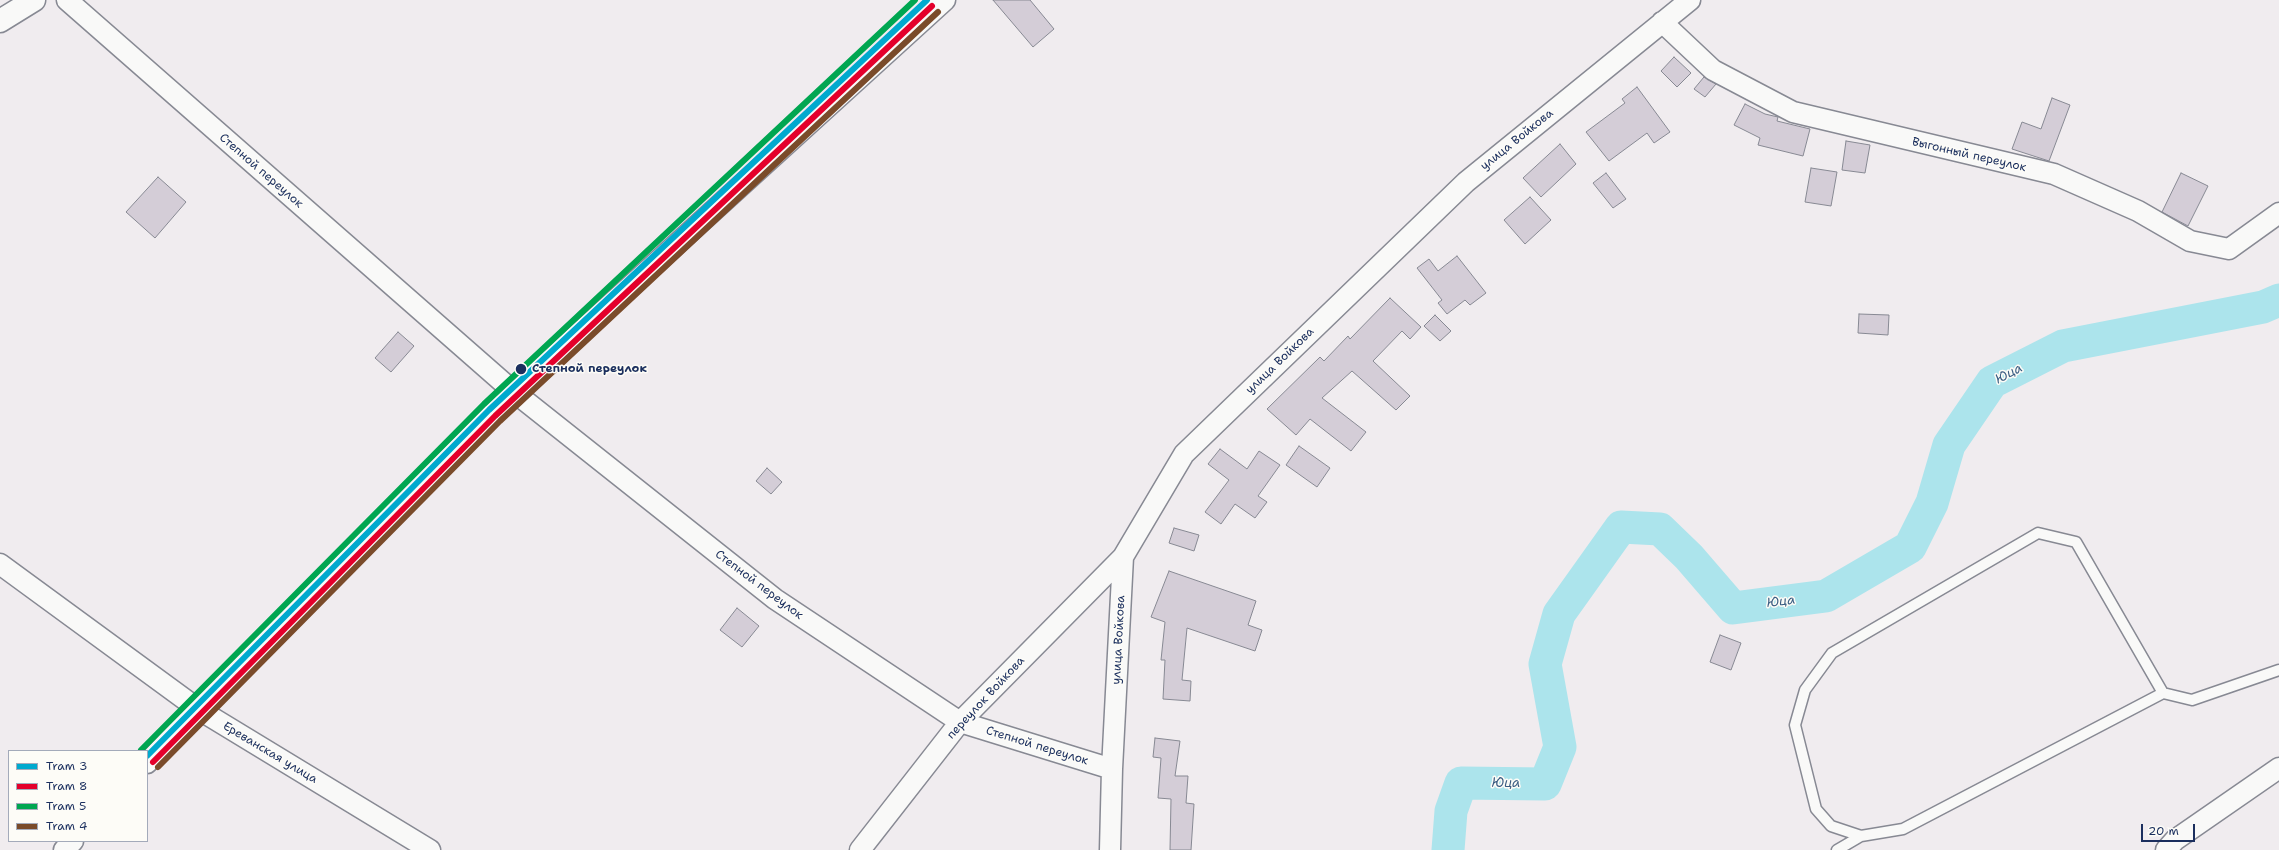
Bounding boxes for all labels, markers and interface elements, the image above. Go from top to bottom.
street label: улица Войкова [1478,106,1556,174]
street label: Степной переулок [216,131,306,211]
street label: Выгонный переулок [1911,135,2027,175]
street label: улица Войкова [1243,325,1317,397]
water label: Юца [1993,360,2025,388]
marker: Степной переулок [514,362,528,376]
place label: Степной переулок [532,362,647,376]
street label: Степной переулок [712,547,806,623]
water label: Юца [1766,593,1796,611]
street label: улица Войкова [1109,595,1129,685]
street label: переулок Войкова [944,654,1028,742]
street label: Ереванская улица [220,719,320,787]
street label: Степной переулок [984,724,1090,768]
legend [8,750,148,842]
text: Tram 3 [46,758,88,774]
water label: Юца [1492,776,1520,792]
text: Tram 8 [46,778,88,794]
text: Tram 5 [46,798,86,814]
scale bar [2143,816,2197,842]
text: Tram 4 [46,818,88,834]
text: 20 m [2148,823,2179,839]

